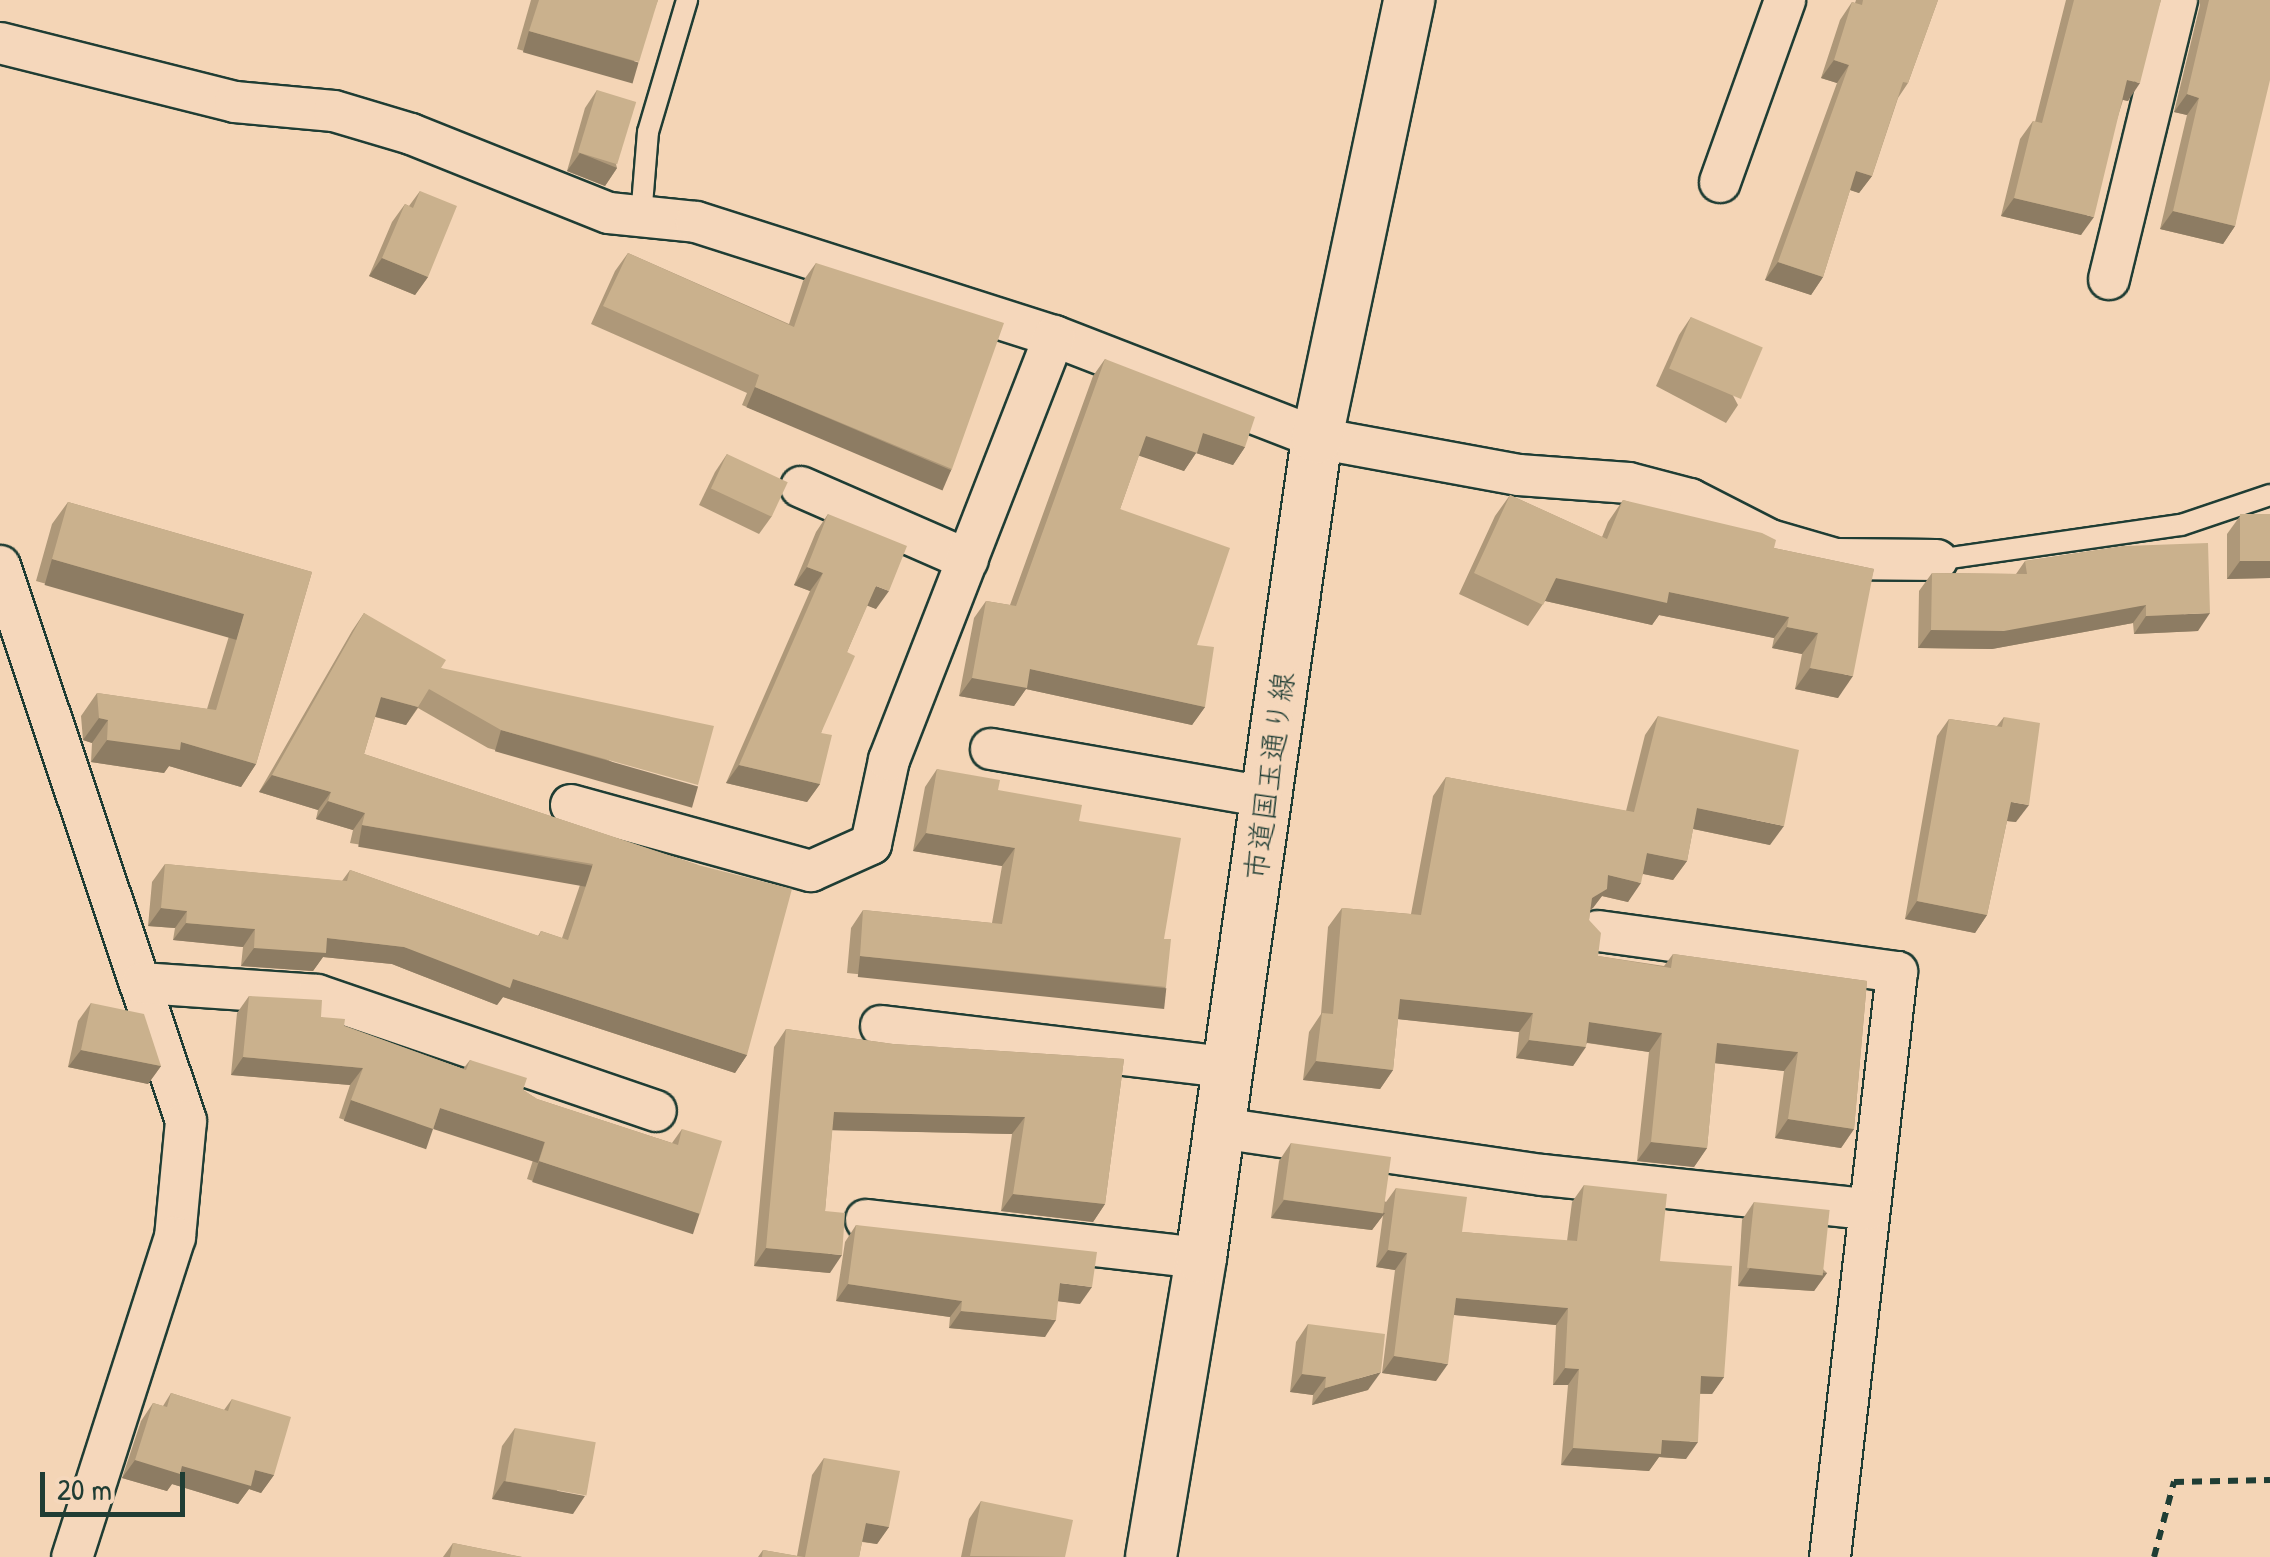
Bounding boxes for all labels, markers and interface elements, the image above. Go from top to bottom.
street label: 市道国玉通り線 [1237,670,1301,882]
scale bar [45,1452,190,1514]
text: 20 m [57,1469,112,1509]

